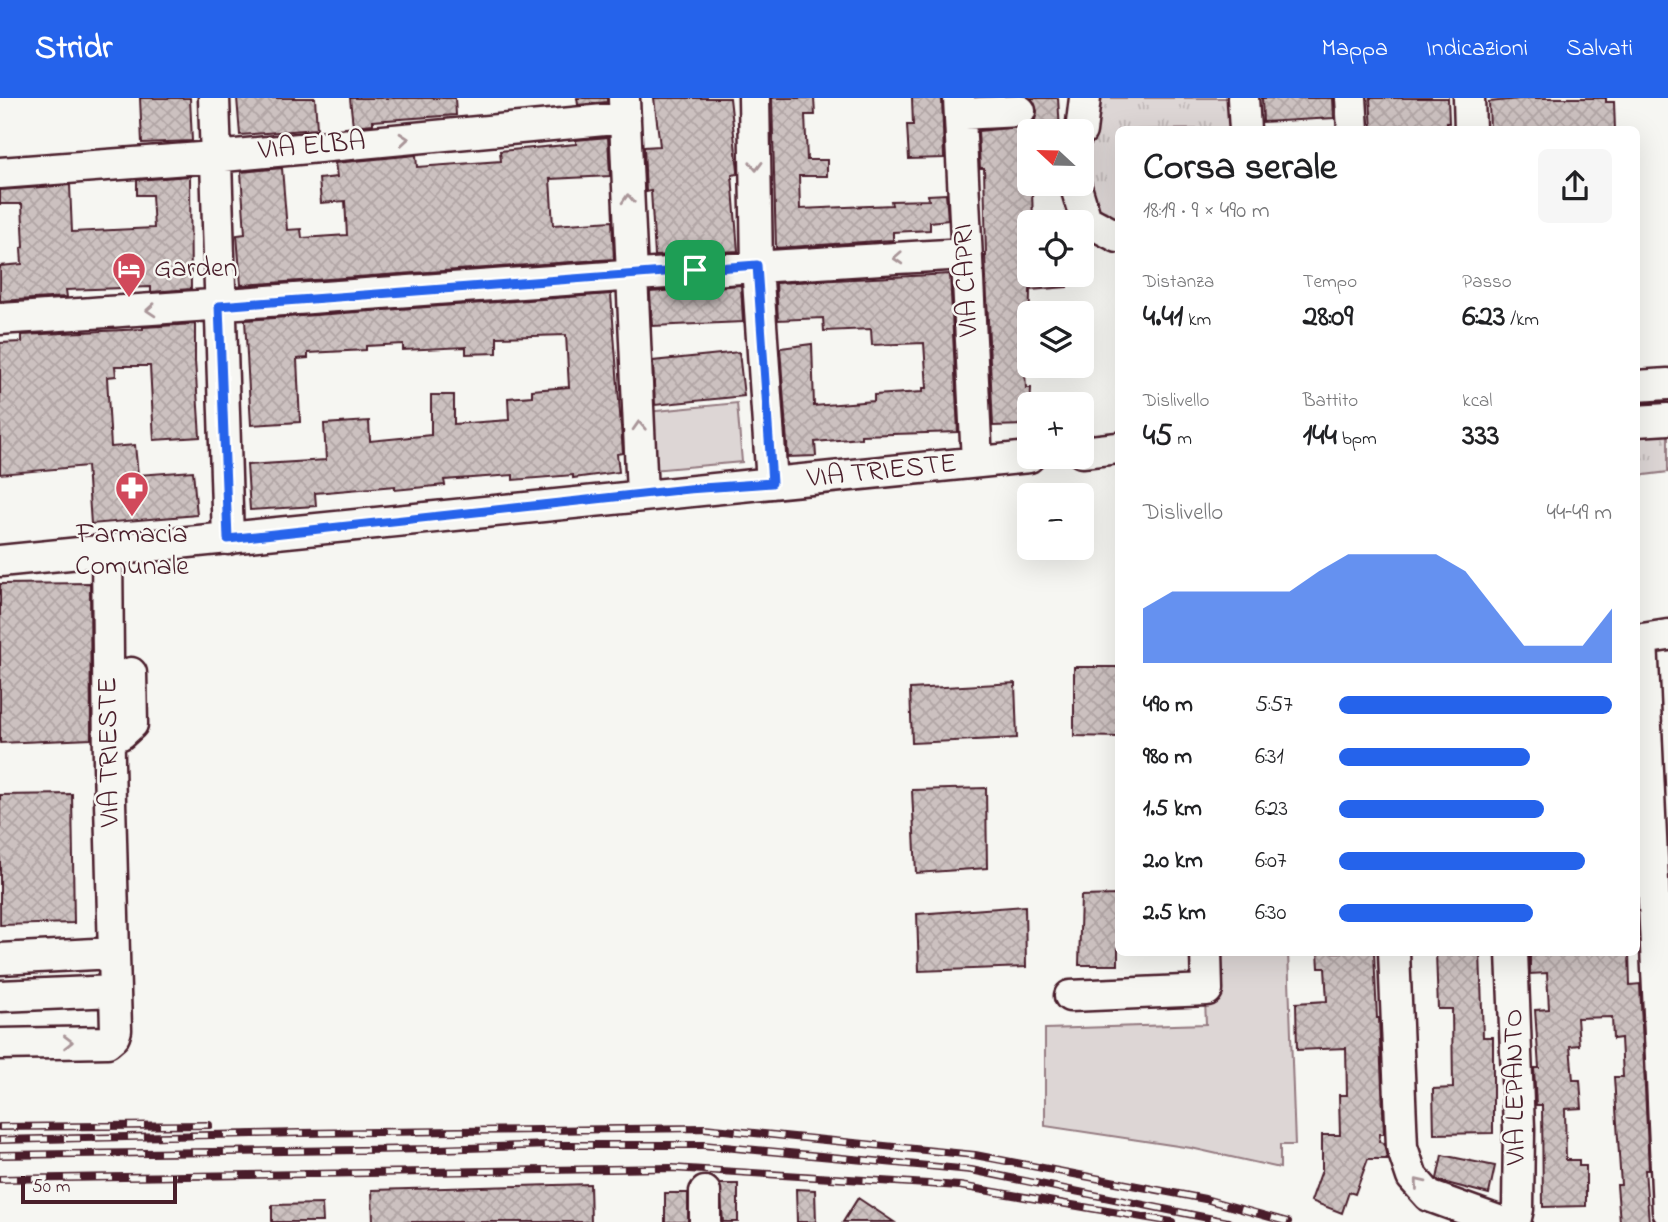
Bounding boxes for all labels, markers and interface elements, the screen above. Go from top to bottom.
text: Stridr [35,25,112,73]
text: Mappa [1321,32,1388,67]
text: Indicazioni [1426,32,1528,67]
text: Salvati [1566,32,1633,67]
north arrow [1017,119,1094,196]
map controls [1017,119,1094,560]
street label: VIA ELBA [256,122,367,172]
one-way arrow [398,131,410,146]
text: Corsa serale [1143,141,1337,197]
button: share [1538,149,1612,223]
one-way arrow [748,161,763,172]
one-way arrow [621,193,636,204]
text: 18:19 · 9 × 490 m [1143,195,1270,228]
button: locate [1017,210,1094,287]
street label: VIA CAPRI [944,222,990,339]
pin [665,240,725,300]
place label: Garden [154,249,237,290]
hotel icon: Garden [110,250,148,299]
one-way arrow [892,250,903,265]
icon: arrive [676,251,714,289]
text: Distanza [1143,269,1214,296]
text: Tempo [1303,269,1357,296]
text: Passo [1462,269,1512,296]
text: 4.41 [1143,296,1183,340]
text: 28:09 [1303,296,1353,340]
text: 6:23 [1462,296,1505,340]
button: layers [1017,301,1094,378]
one-way arrow [145,302,156,317]
text: km [1183,307,1211,334]
text: /km [1505,307,1539,334]
text: Dislivello [1143,388,1209,415]
text: Battito [1303,388,1358,415]
text: kcal [1462,388,1493,415]
button: + [1017,392,1094,469]
text: 45 [1143,415,1173,459]
text: 144 [1303,415,1337,459]
text: 333 [1462,415,1500,459]
one-way arrow [631,420,646,431]
text: m [1173,426,1192,453]
text: bpm [1337,426,1377,453]
street label: VIA TRIESTE [804,444,959,500]
pharmacy icon: Farmacia Comunale [113,469,151,518]
button: − [1017,483,1094,560]
text: Dislivello [1143,497,1223,530]
text: 44–49 m [1546,497,1612,530]
place label: Farmacia Comunale [75,515,189,588]
street label: VIA TRIESTE [88,677,132,828]
text: 490 m [1143,689,1193,722]
text: 5:57 [1255,689,1293,722]
text: 980 m [1143,741,1192,774]
text: 6:31 [1255,741,1284,774]
text: 1.5 km [1143,793,1202,826]
text: 6:23 [1255,793,1288,826]
text: 2.0 km [1143,845,1203,878]
text: 6:07 [1255,845,1287,878]
text: 2.5 km [1143,897,1206,930]
text: 6:30 [1255,897,1287,930]
street label: VIA LEPANTO [1494,1008,1538,1167]
one-way arrow [63,1035,74,1050]
scale bar [21,1173,177,1205]
text: 50 m [32,1174,71,1201]
one-way arrow [1414,1179,1427,1191]

